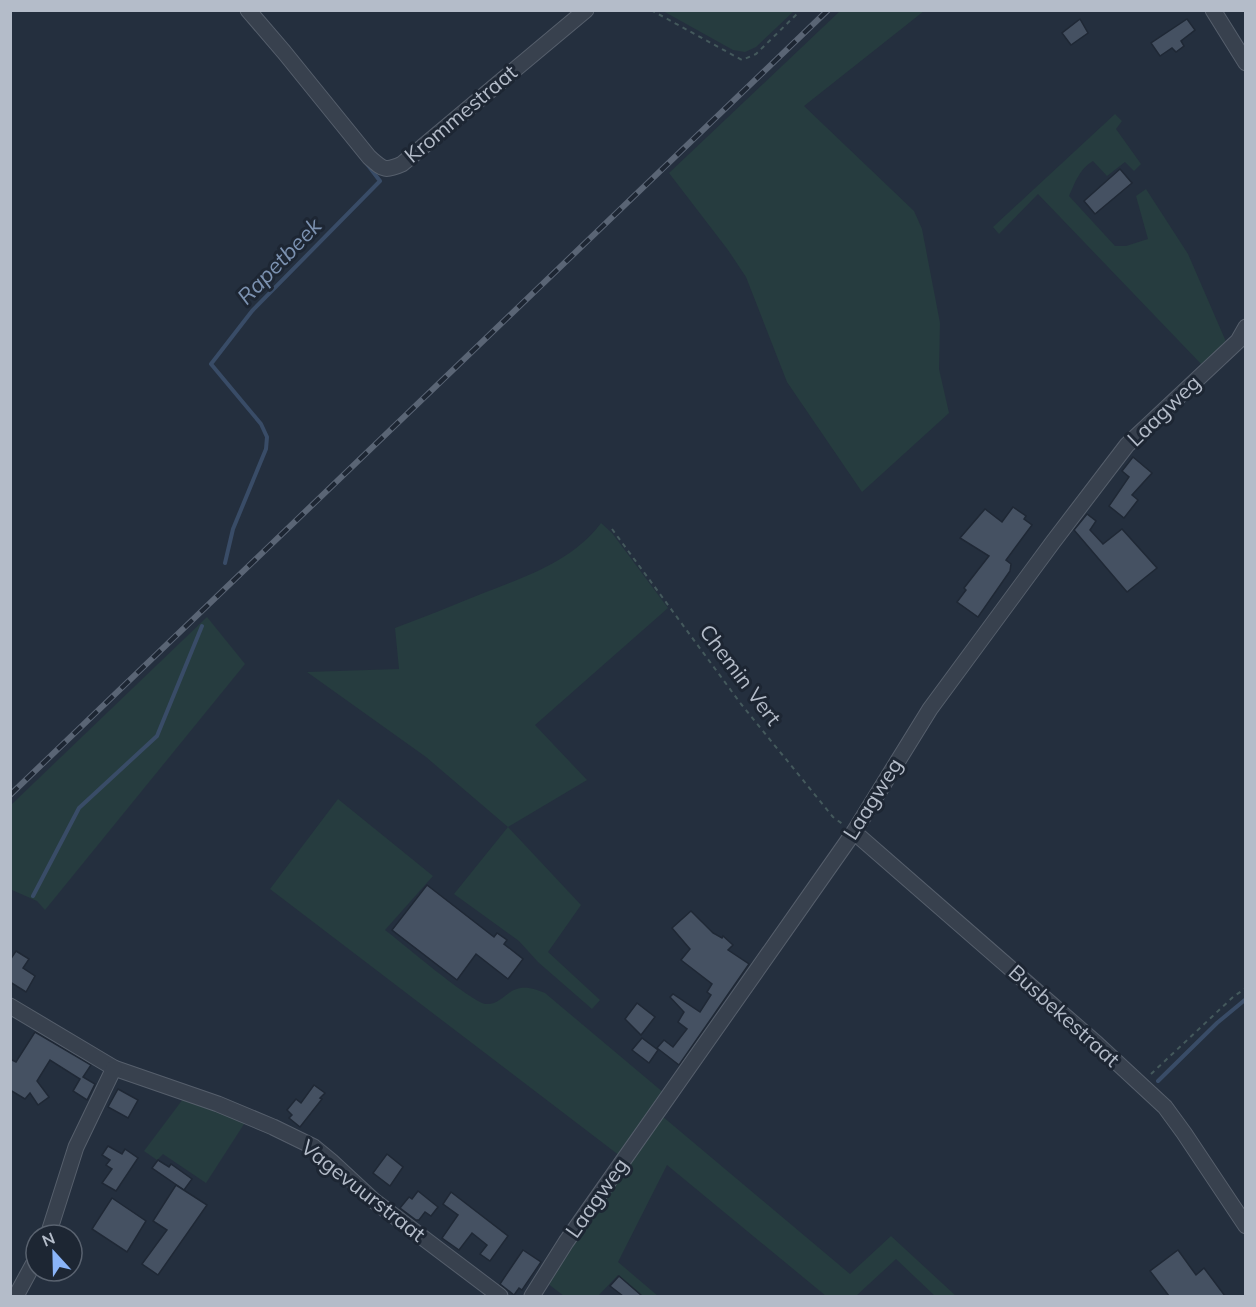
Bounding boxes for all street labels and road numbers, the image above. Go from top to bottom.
street label: Krommestraat [399,59,522,168]
street label: Laagweg [1121,369,1205,451]
street label: Chemin Vert [694,619,787,730]
street label: Laagweg [837,753,907,844]
street label: Busbekestraat [1004,959,1126,1072]
street label: Vagevuurstraat [296,1134,431,1247]
street label: Laagweg [559,1152,633,1242]

